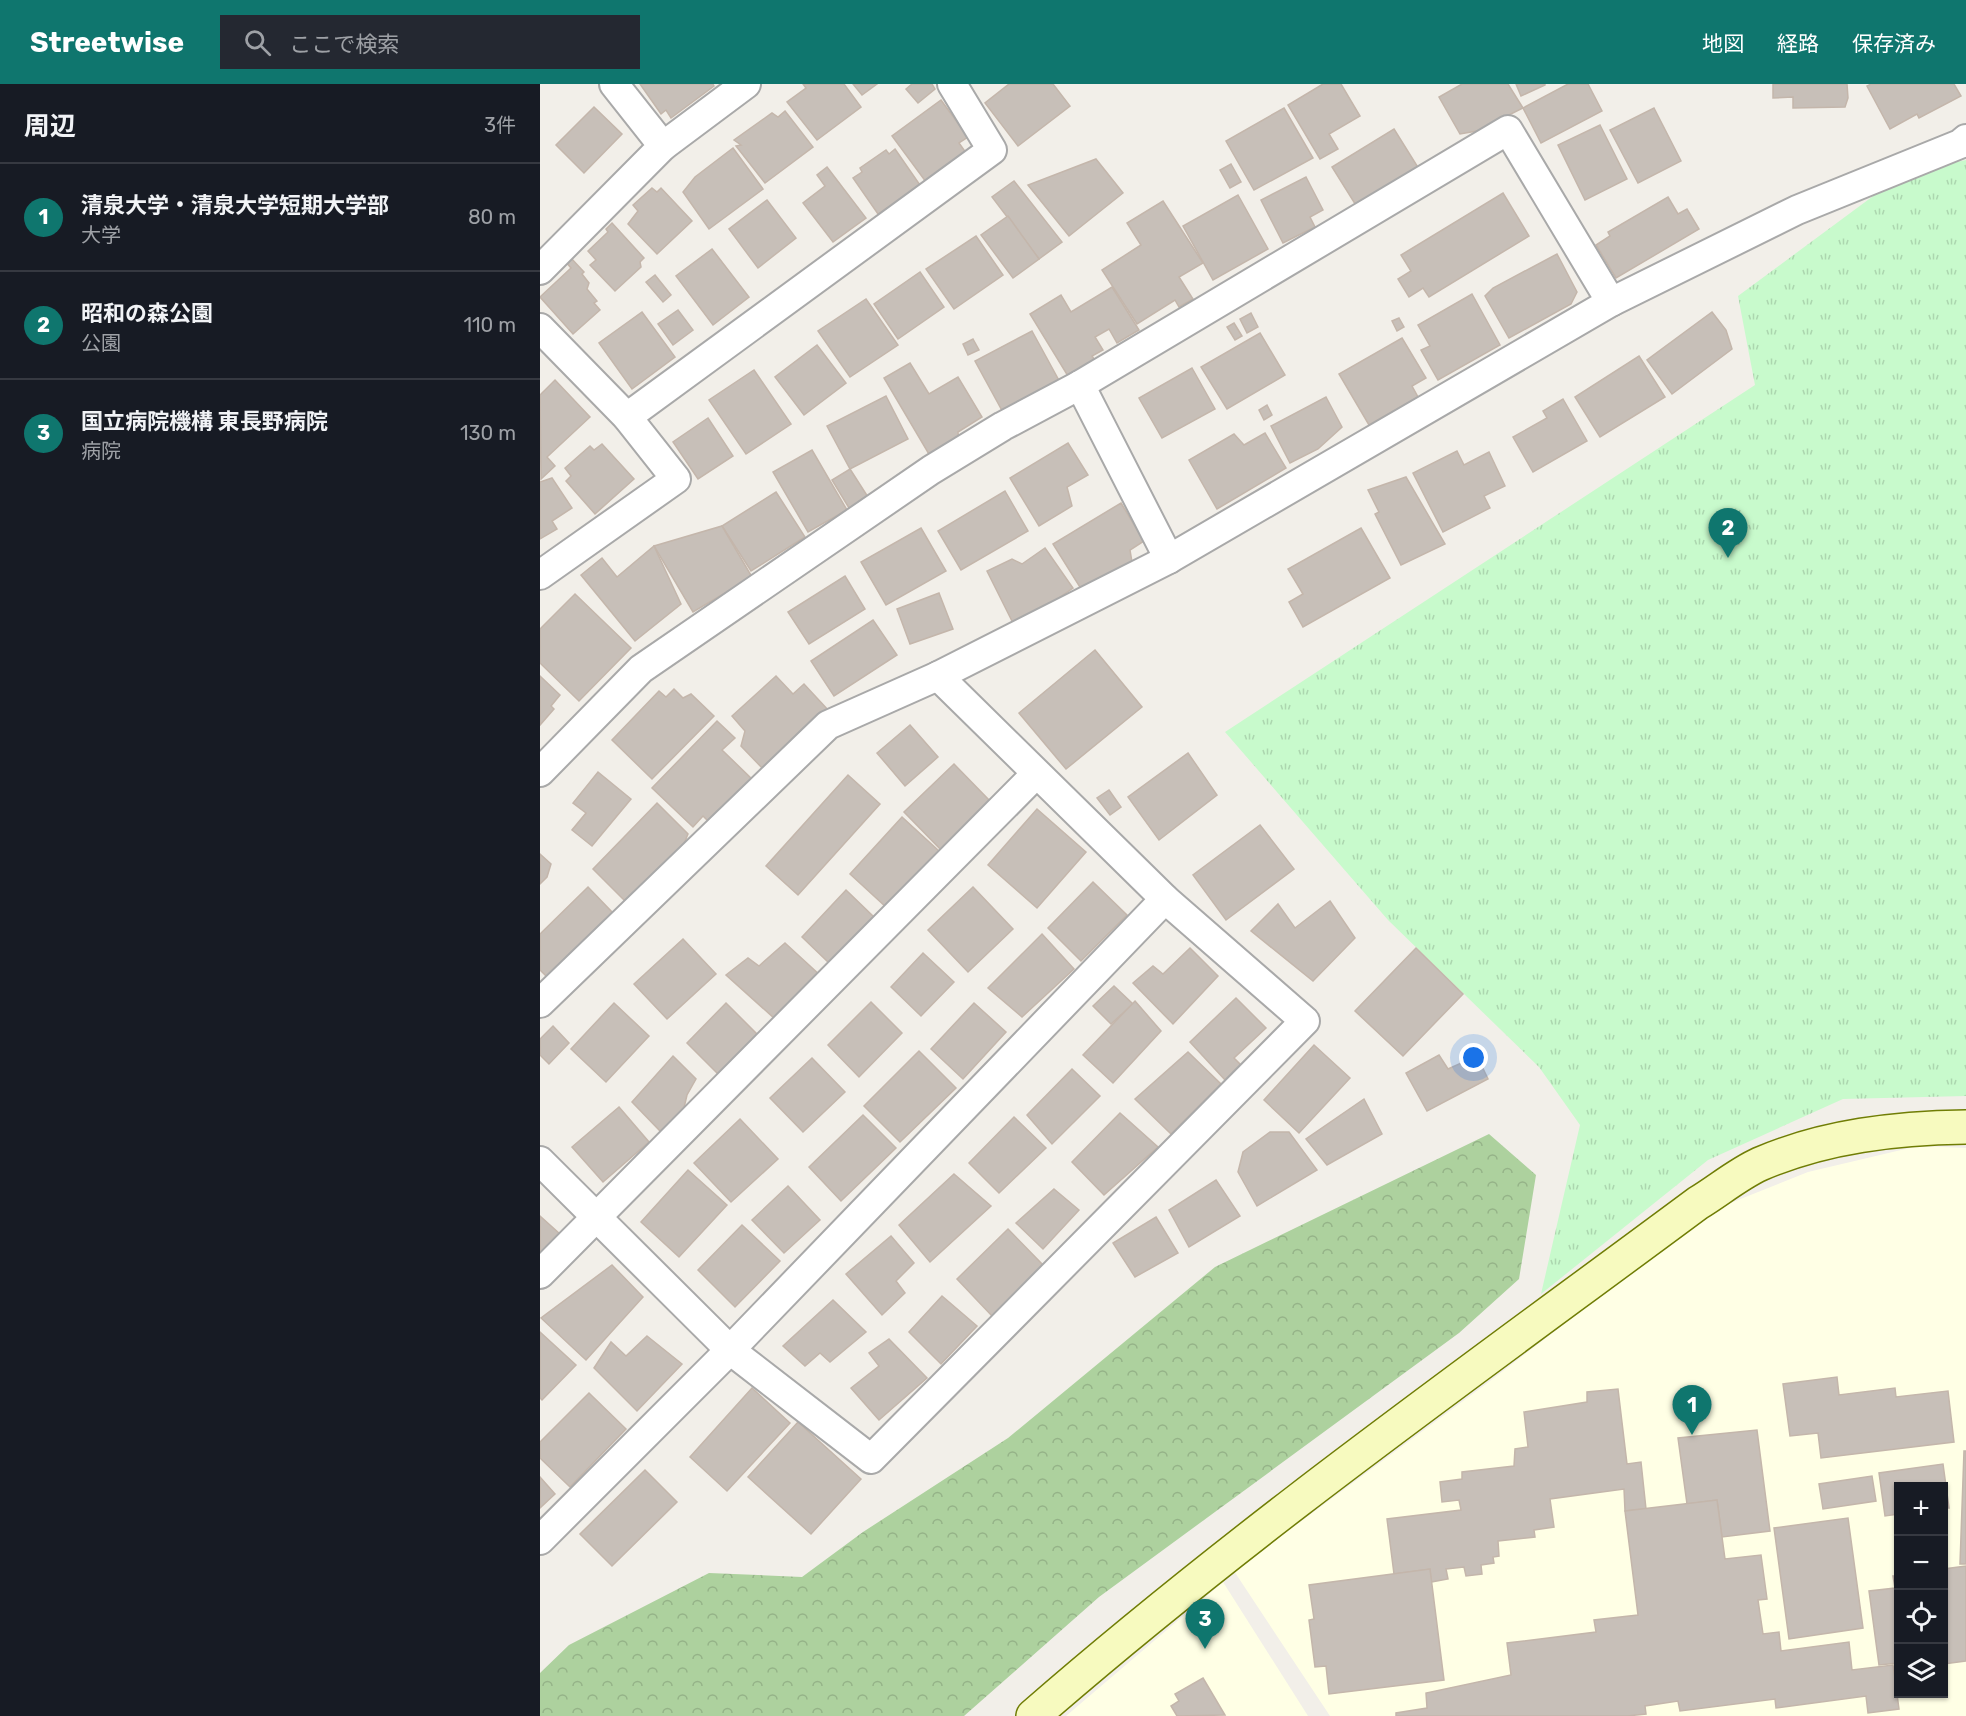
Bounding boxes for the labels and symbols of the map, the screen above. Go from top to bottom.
pin: 2 [1708,508,1748,558]
your location [1459,1043,1488,1072]
pin: 1 [1672,1386,1712,1435]
pin: 3 [1186,1600,1224,1649]

